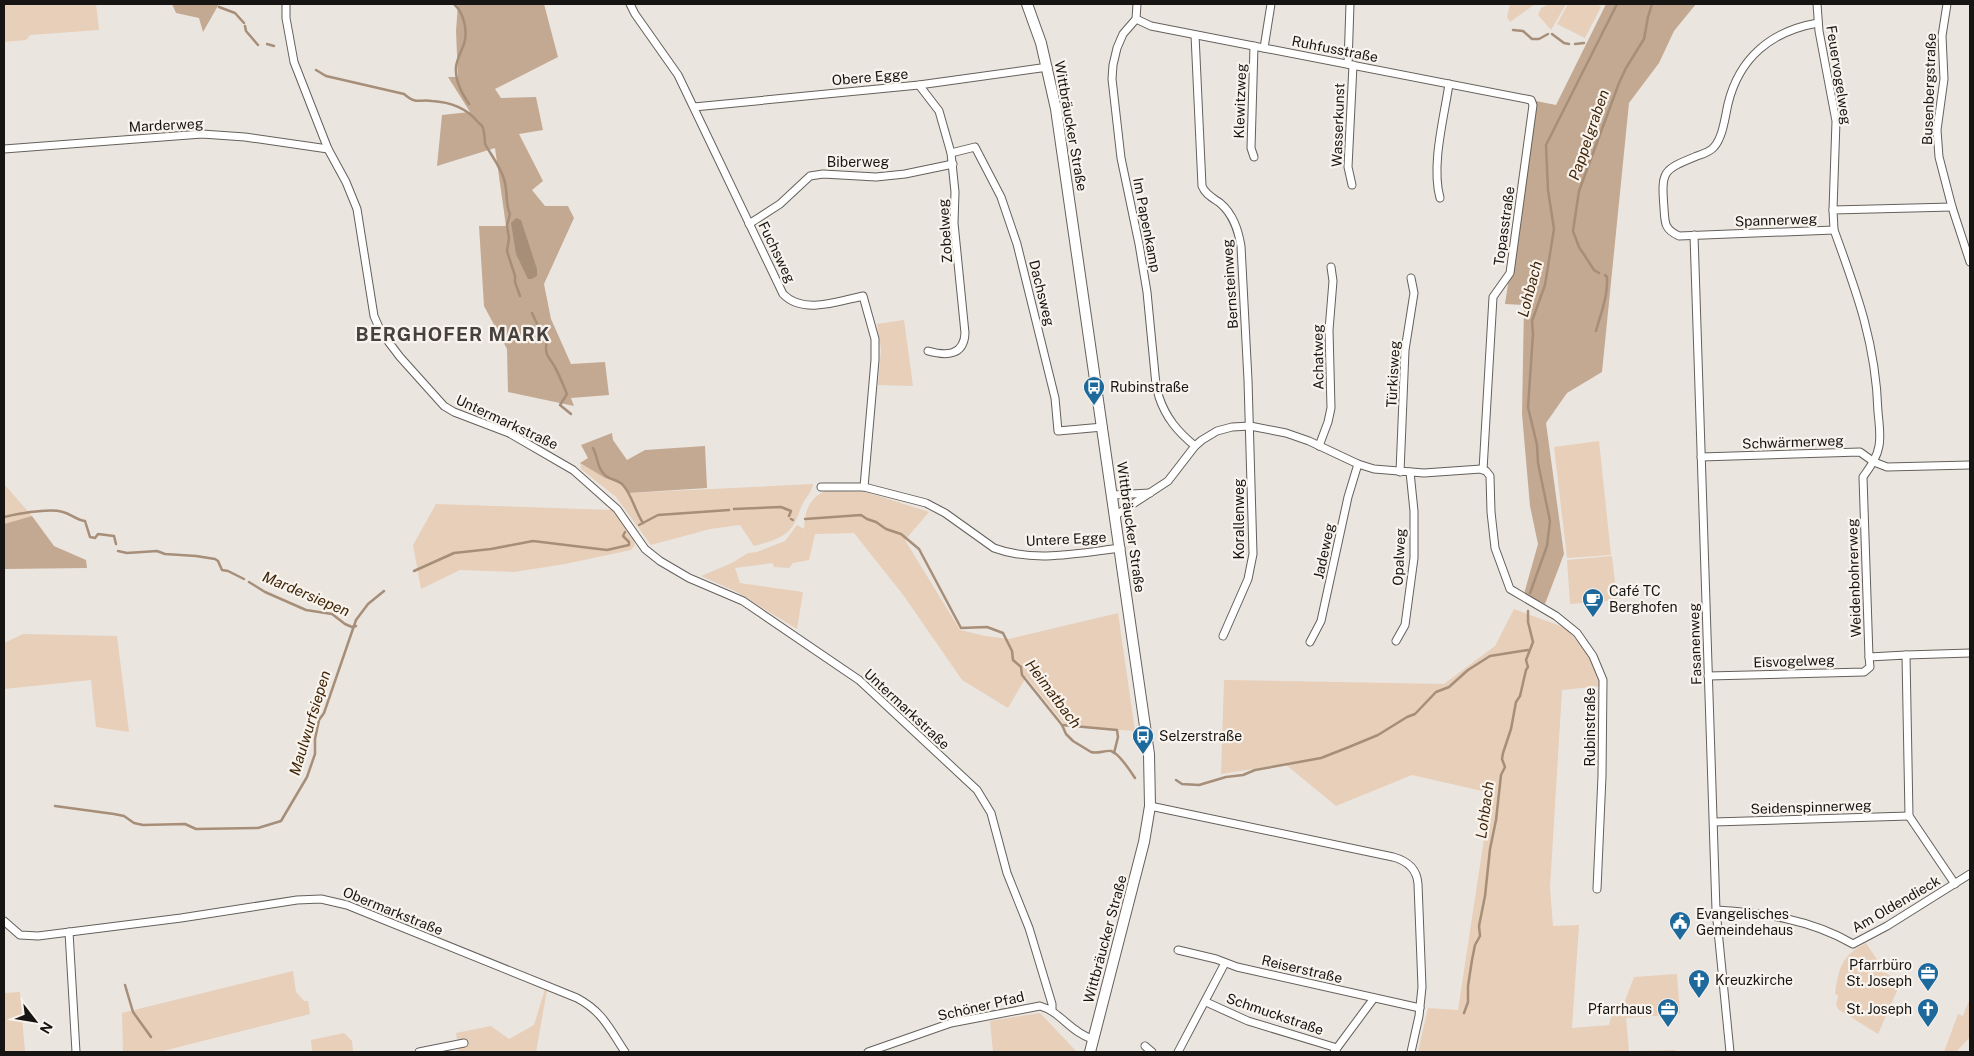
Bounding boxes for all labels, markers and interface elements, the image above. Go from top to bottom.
street label: Feuervogelweg [1823,24,1855,126]
street label: Ruhfusstraße [1290,33,1380,65]
street label: Busenbergstraße [1919,33,1939,145]
street label: Wittbräucker Straße [1052,60,1090,192]
street label: Klewitzweg [1231,63,1249,139]
street label: Obere Egge [831,66,909,88]
street label: Wasserkunst [1329,83,1347,167]
water label: Pappelgraben [1565,87,1612,182]
street label: Marderweg [128,115,204,135]
street label: Biberweg [827,154,889,170]
street label: Im Papenkamp [1130,176,1164,274]
street label: Topasstraße [1491,185,1517,267]
street label: Zobelweg [935,198,955,264]
street label: Spannerweg [1734,211,1818,229]
street label: Fuchsweg [755,219,799,286]
street label: Bernsteinweg [1219,238,1241,329]
street label: Dachsweg [1026,258,1058,328]
water label: Lohbach [1514,259,1545,319]
district label: BERGHOFER MARK [355,323,551,345]
street label: Achatweg [1309,324,1327,390]
street label: Türkisweg [1383,340,1403,408]
bus stop icon: Rubinstraße [1082,375,1106,406]
place label: Rubinstraße [1110,379,1189,395]
street label: Untermarkstraße [453,391,561,453]
street label: Schwärmerweg [1742,432,1844,452]
street label: Wittbräucker Straße [1114,461,1148,594]
street label: Korallenweg [1231,478,1247,560]
street label: Weidenbohrerweg [1844,518,1864,638]
street label: Jadeweg [1310,521,1338,580]
street label: Opalweg [1390,528,1409,586]
street label: Untere Egge [1025,529,1107,549]
water label: Mardersiepen [260,568,352,620]
place label: Café TC Berghofen [1609,583,1678,615]
cafe icon: Café TC Berghofen [1581,587,1605,618]
street label: Fasanenweg [1686,603,1704,685]
street label: Eisvogelweg [1753,652,1835,670]
water label: Heimatbach [1022,656,1085,731]
street label: Untermarkstraße [861,665,953,753]
water label: Maulwurfsiepen [285,668,334,777]
street label: Rubinstraße [1582,687,1598,767]
bus stop icon: Selzerstraße [1131,724,1155,755]
place label: Selzerstraße [1159,728,1242,744]
water label: Lohbach [1472,780,1497,840]
street label: Seidenspinnerweg [1750,797,1872,817]
street label: Am Oldendieck [1849,872,1943,936]
street label: Wittbräucker Straße [1080,873,1130,1005]
street label: Obermarkstraße [341,884,445,938]
place label: Evangelisches Gemeindehaus [1696,906,1793,938]
public building icon: Evangelisches Gemeindehaus [1668,910,1692,941]
street label: Reiserstraße [1260,952,1344,986]
place label: Pfarrbüro St. Joseph [1846,957,1912,989]
office icon: Pfarrbüro St. Joseph [1916,961,1940,992]
church icon: Kreuzkirche [1687,968,1711,999]
place label: Kreuzkirche [1715,972,1793,988]
street label: Schöner Pfad [936,988,1026,1024]
street label: Schmuckstraße [1224,990,1326,1038]
north arrow [10,996,60,1046]
office icon: Pfarrhaus [1656,997,1680,1028]
church icon: St. Joseph [1916,997,1940,1028]
place label: Pfarrhaus [1588,1001,1652,1017]
place label: St. Joseph [1846,1001,1912,1017]
text: N [36,1019,56,1037]

